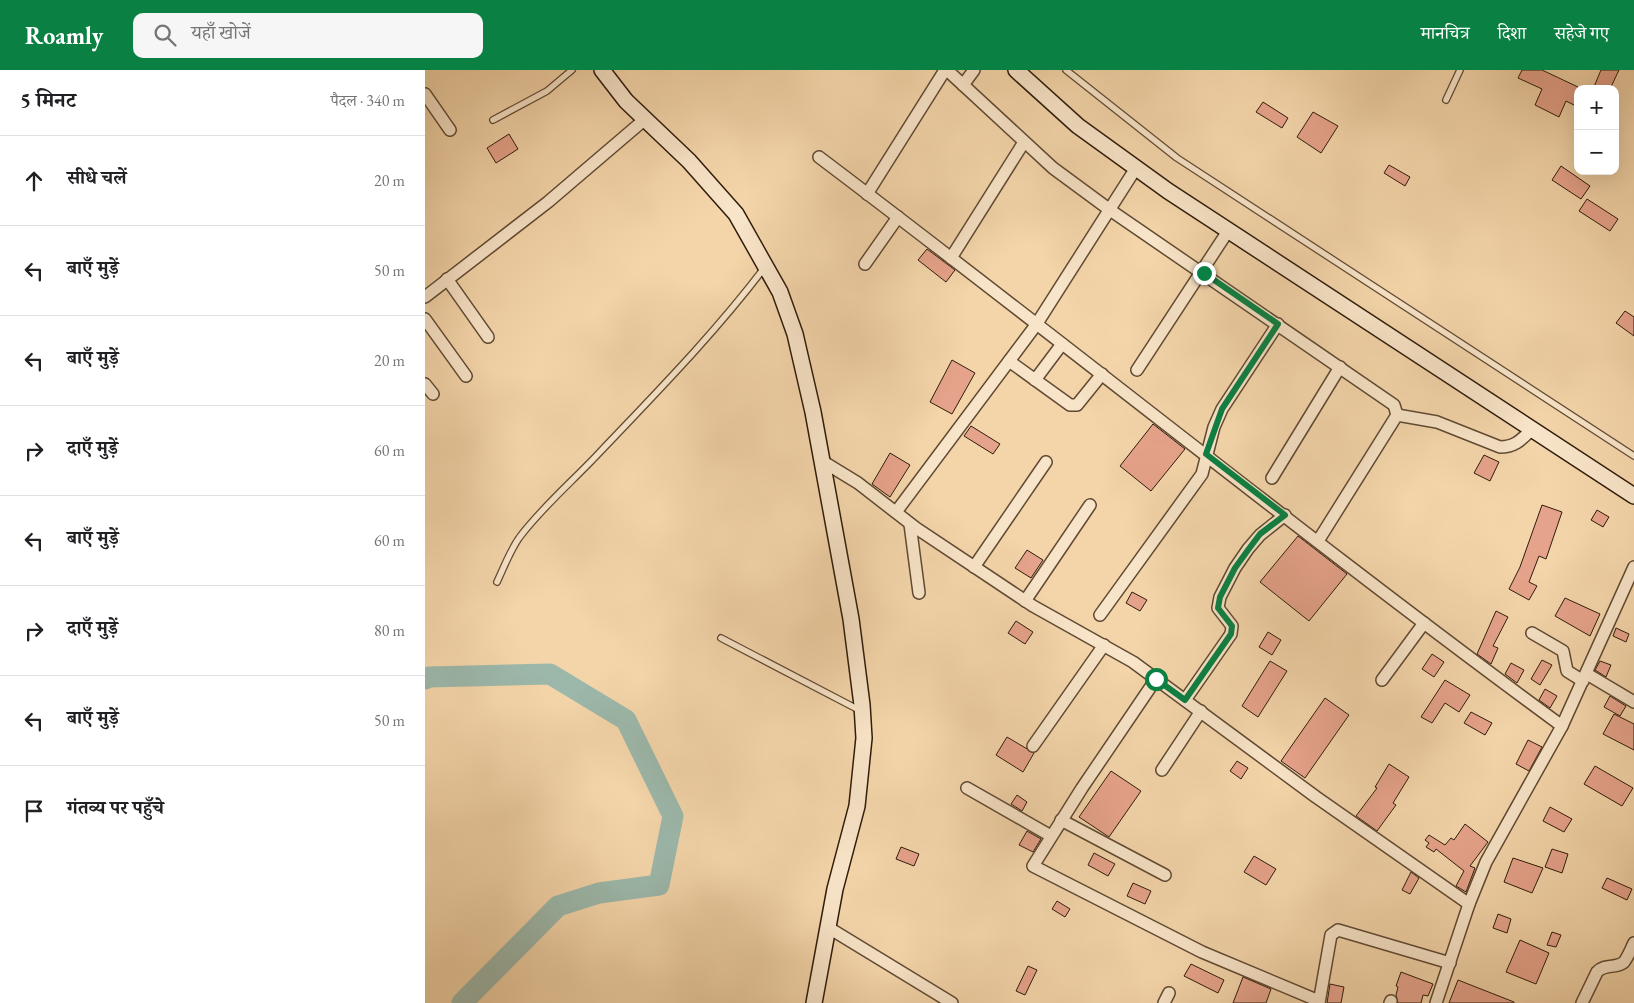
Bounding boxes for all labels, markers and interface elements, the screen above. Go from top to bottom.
search box [133,13,483,58]
text: Roamly [25,20,103,51]
text: यहाँ खोजें [191,20,251,45]
icon: search [151,21,179,49]
text: मानचित्र [1421,21,1470,44]
text: दिशा [1498,21,1526,44]
text: सहेजे गए [1554,21,1609,44]
map controls [1574,85,1619,175]
button: + [1574,85,1619,130]
text: 5 मिनट [20,86,76,113]
text: पैदल · 340 m [331,90,405,111]
button: − [1574,130,1619,175]
text: सीधे चलें [67,165,127,190]
icon: ahead [20,167,48,195]
text: 20 m [374,170,405,191]
text: बाएँ मुड़ें [67,255,119,280]
icon: left [20,257,48,285]
text: 50 m [374,260,405,281]
route end [1193,262,1216,285]
text: बाएँ मुड़ें [67,345,119,370]
icon: left [20,347,48,375]
text: 20 m [374,350,405,371]
text: दाएँ मुड़ें [67,435,118,460]
icon: right [20,437,48,465]
text: 60 m [374,440,405,461]
text: बाएँ मुड़ें [67,525,119,550]
icon: left [20,527,48,555]
text: 60 m [374,530,405,551]
text: दाएँ मुड़ें [67,615,118,640]
icon: right [20,617,48,645]
text: 80 m [374,620,405,641]
route start [1145,668,1168,691]
text: बाएँ मुड़ें [67,705,119,730]
icon: left [20,707,48,735]
text: 50 m [374,710,405,731]
text: गंतव्य पर पहुँचे [67,795,164,820]
icon: arrive [20,797,48,825]

